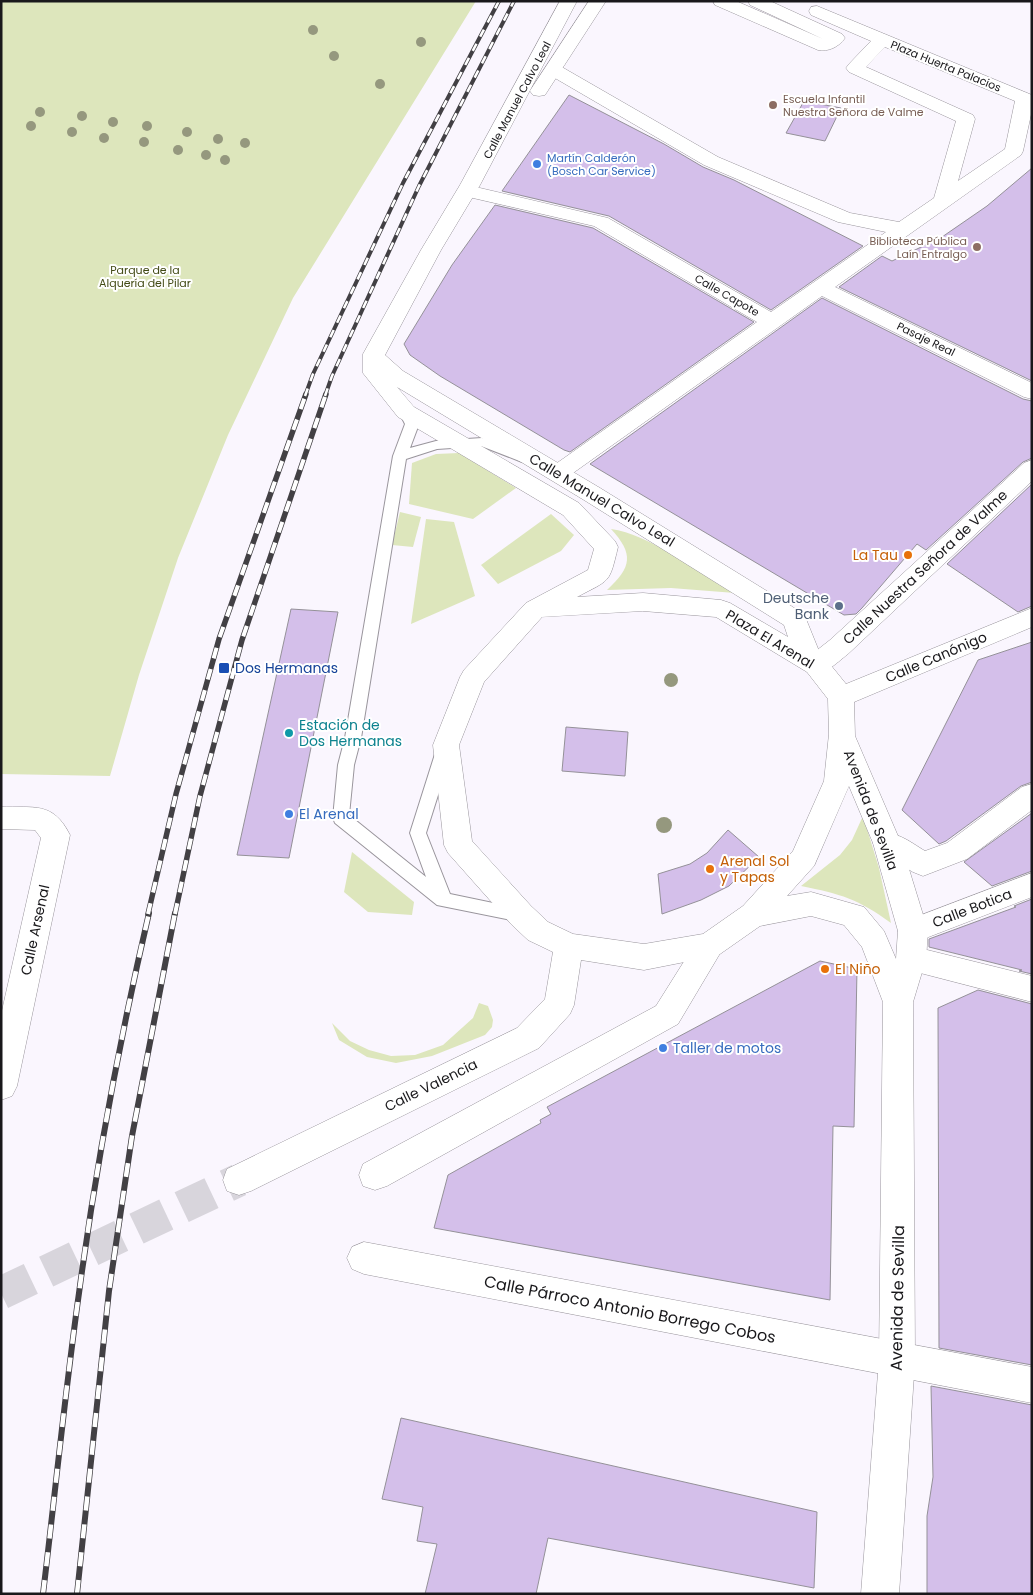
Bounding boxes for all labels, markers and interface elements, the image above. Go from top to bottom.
street label: Plaza Huerta Palacios [888,36,1004,96]
street label: Calle Manuel Calvo Leal [479,38,555,162]
place label: Escuela Infantil Nuestra Señora de Valme [783,91,924,120]
marker: Escuela Infantil Nuestra Señora de Valme [767,99,779,111]
place label: Martín Calderón (Bosch Car Service) [547,150,656,179]
marker: Martín Calderón (Bosch Car Service) [531,158,543,170]
place label: Biblioteca Pública Laín Entralgo [869,233,967,262]
marker: Biblioteca Pública Laín Entralgo [971,241,983,253]
park label: Parque de la Alquería del Pilar [99,262,191,291]
street label: Calle Capote [692,270,762,320]
street label: Pasaje Real [894,318,958,360]
street label: Calle Manuel Calvo Leal [525,448,679,552]
street label: Calle Nuestra Señora de Valme [838,485,1012,649]
place label: La Tau [853,545,898,565]
marker: La Tau [902,549,914,561]
place label: Deutsche Bank [763,588,830,624]
marker: Deutsche Bank [833,600,845,612]
street label: Plaza El Arenal [722,605,818,673]
street label: Calle Canónigo [882,627,990,687]
place label: Dos Hermanas [235,658,338,678]
marker: Dos Hermanas [217,661,231,675]
place label: Estación de Dos Hermanas [299,715,402,751]
marker: Estación de Dos Hermanas [283,727,295,739]
street label: Avenida de Sevilla [839,747,903,873]
place label: El Arenal [299,804,359,824]
marker: El Arenal [283,808,295,820]
place label: Arenal Sol y Tapas [720,851,790,887]
marker: Arenal Sol y Tapas [704,863,716,875]
street label: Calle Arsenal [16,883,54,977]
street label: Calle Botica [929,884,1015,932]
place label: El Niño [835,959,881,979]
marker: El Niño [819,963,831,975]
place label: Taller de motos [673,1038,781,1058]
marker: Taller de motos [657,1042,669,1054]
street label: Calle Valencia [381,1054,481,1116]
street label: Avenida de Sevilla [885,1225,910,1371]
street label: Calle Párroco Antonio Borrego Cobos [482,1270,778,1349]

